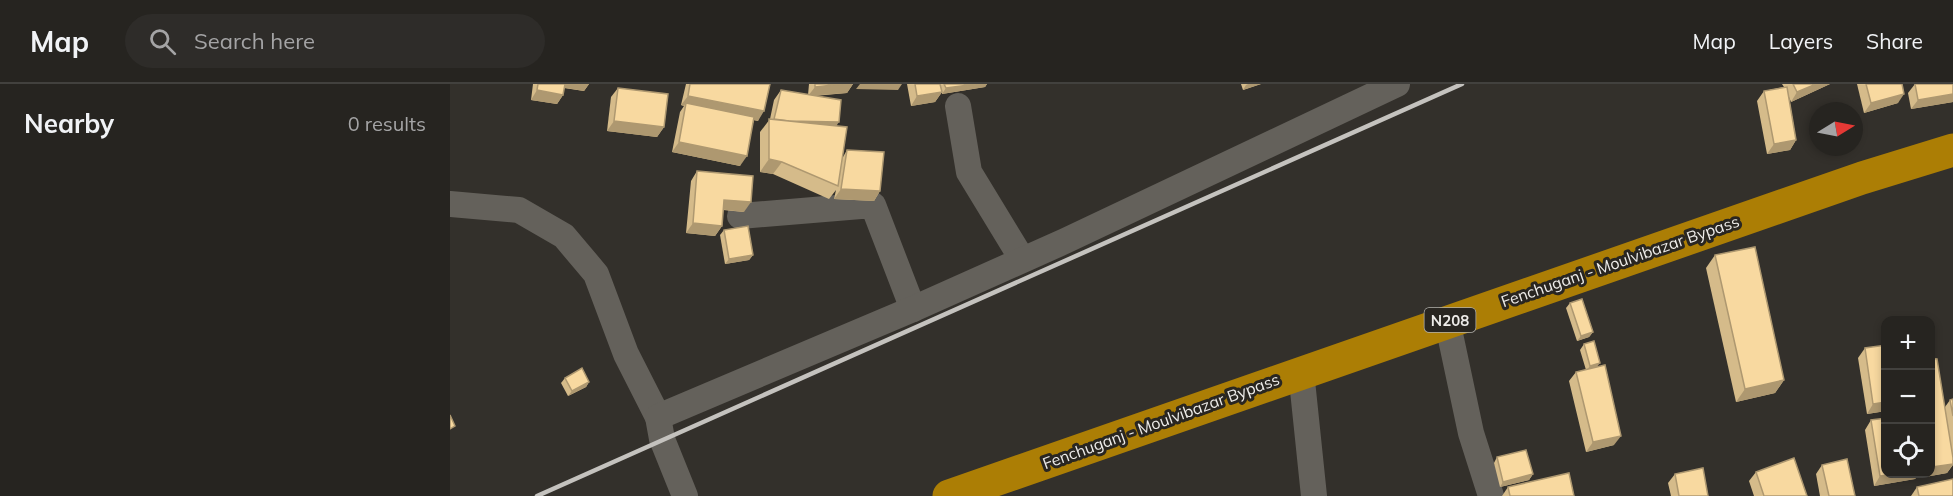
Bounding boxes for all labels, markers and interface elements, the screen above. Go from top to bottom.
search box [125,14,545,68]
text: Map [30,24,89,59]
icon: search [146,25,179,58]
text: Search here [194,27,315,55]
text: Map [1693,28,1736,54]
text: Layers [1769,28,1833,54]
text: Share [1866,28,1923,54]
north arrow [1809,102,1863,156]
text: Nearby [24,107,114,140]
text: 0 results [348,111,426,136]
street label: Fenchuganj - Moulvibazar Bypass [1498,211,1742,311]
road number: N208 [1424,308,1476,332]
map controls [1881,316,1935,478]
button: + [1881,316,1935,370]
street label: Fenchuganj - Moulvibazar Bypass [1040,369,1282,473]
button: − [1881,370,1935,424]
button: locate [1881,424,1935,478]

